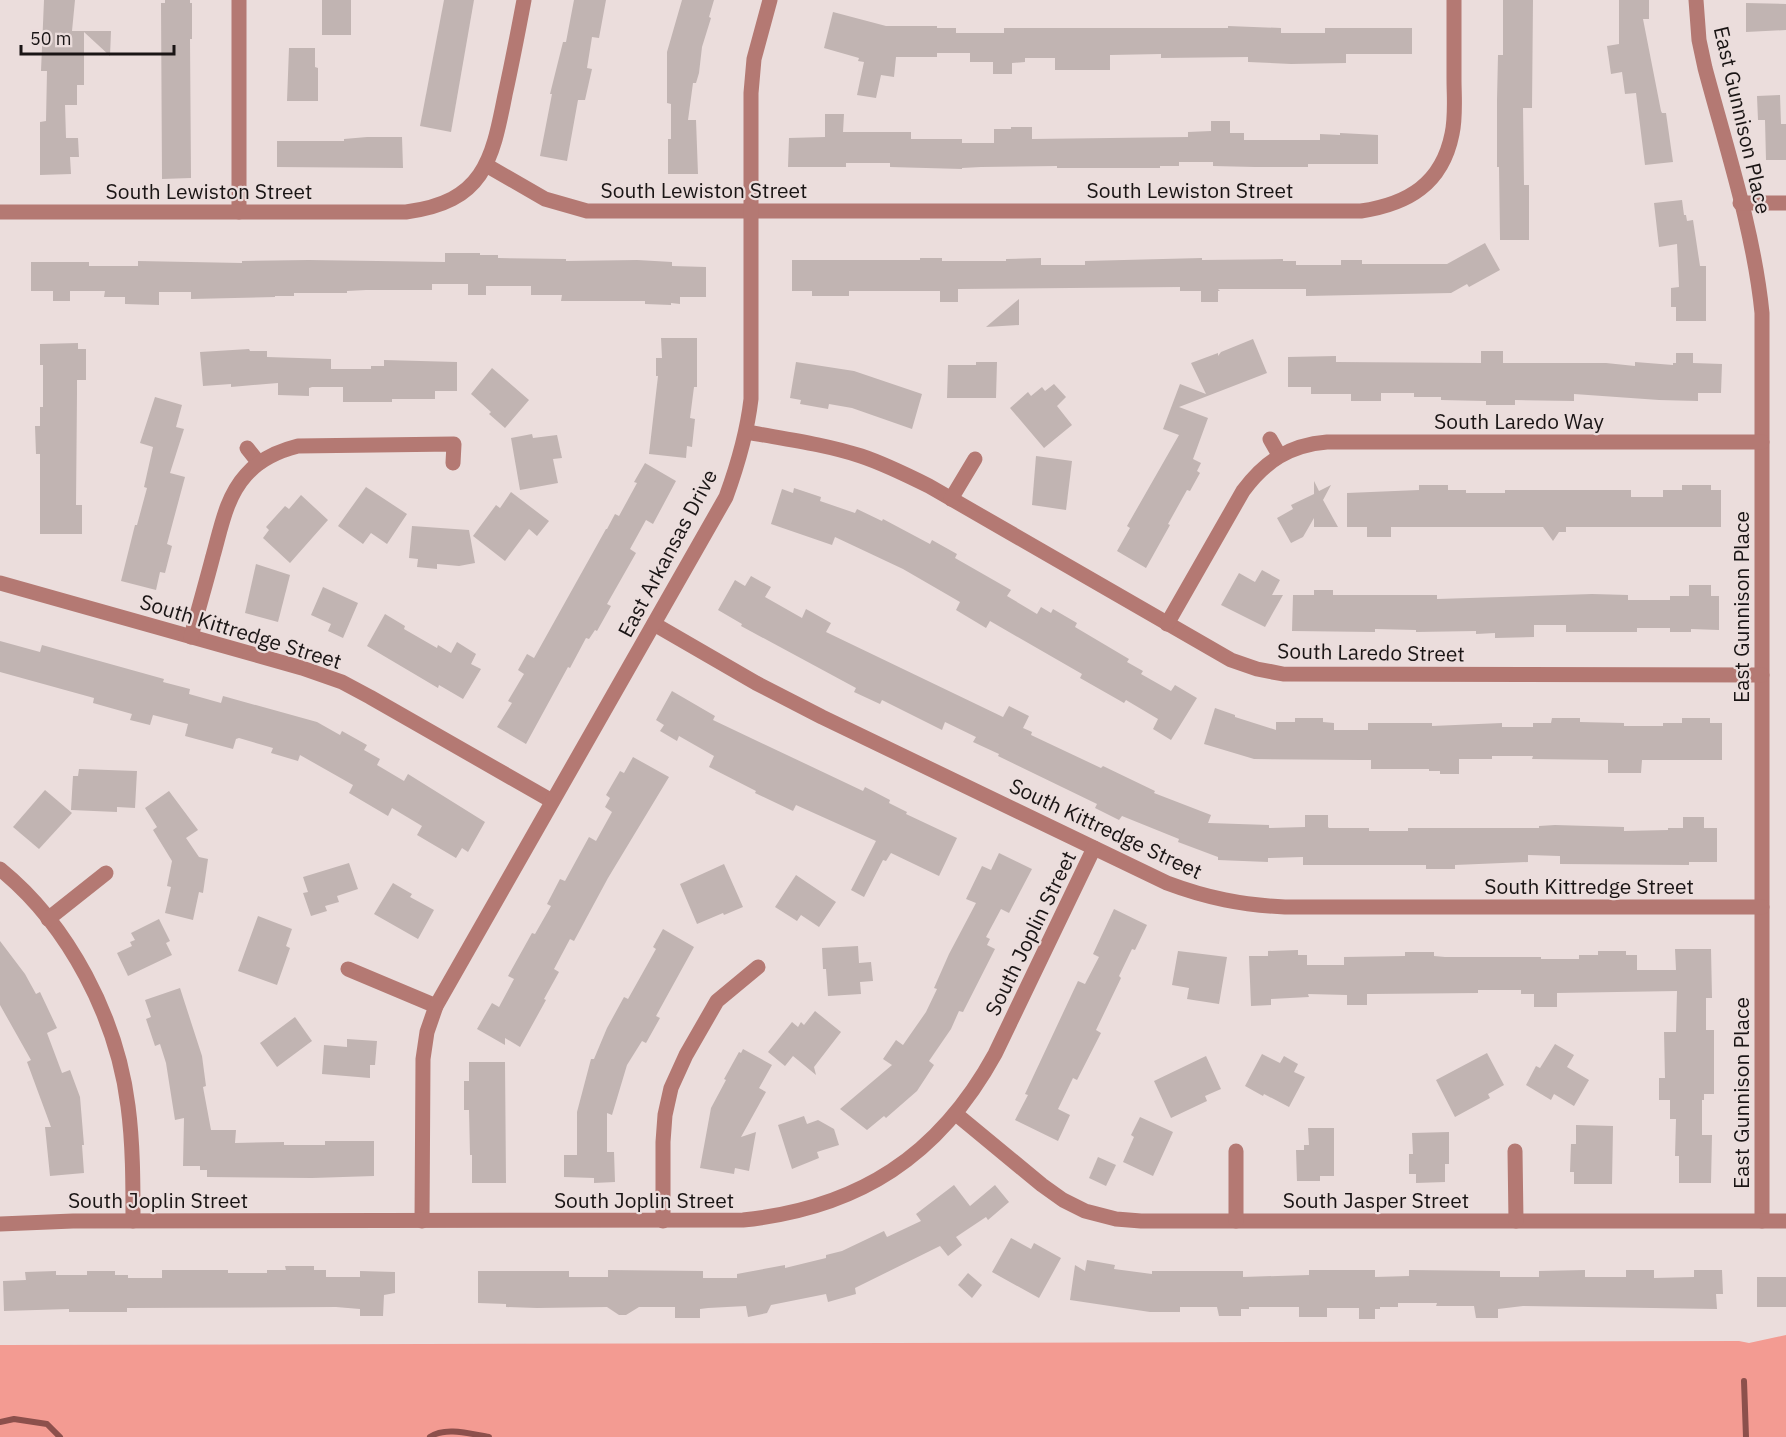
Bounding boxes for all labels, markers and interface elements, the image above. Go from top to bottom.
scale bar [21,18,174,56]
street label: East Gunnison Place [1708,23,1778,217]
text: 50 m [30,27,72,50]
street label: South Lewiston Street [601,176,807,204]
street label: South Lewiston Street [1087,176,1293,204]
street label: South Lewiston Street [106,177,312,205]
street label: South Laredo Way [1434,407,1605,435]
street label: East Arkansas Drive [611,464,723,642]
street label: East Gunnison Place [1727,511,1755,703]
street label: South Kittredge Street [137,587,345,675]
street label: South Laredo Street [1277,636,1465,668]
street label: South Kittredge Street [1005,771,1207,885]
street label: South Joplin Street [978,846,1082,1020]
street label: South Kittredge Street [1484,872,1694,900]
street label: East Gunnison Place [1727,997,1755,1189]
street label: South Joplin Street [68,1186,248,1214]
street label: South Joplin Street [554,1186,734,1214]
street label: South Jasper Street [1283,1186,1469,1214]

